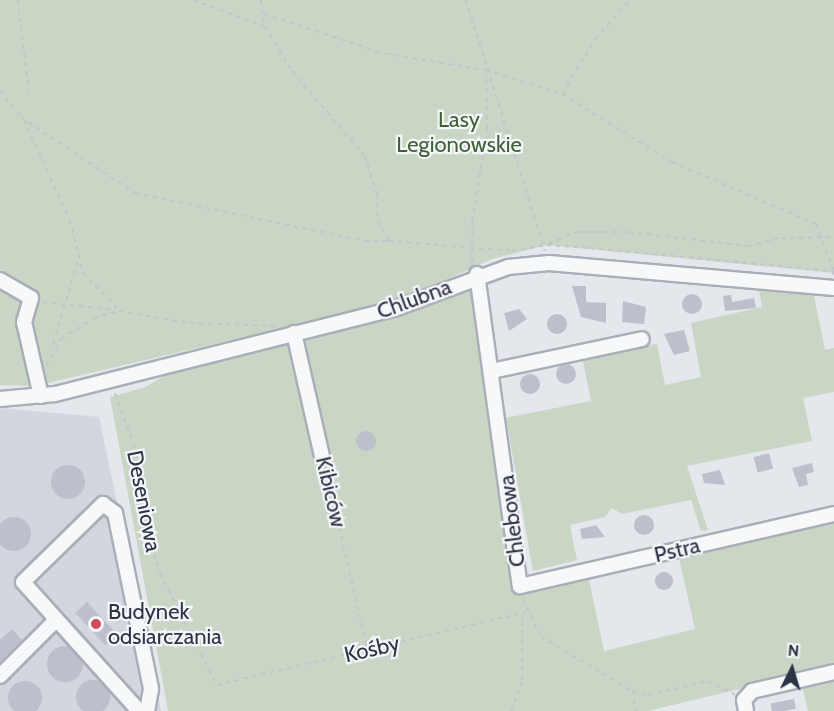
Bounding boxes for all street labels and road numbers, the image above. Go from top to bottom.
street label: Chlubna [373,273,455,325]
street label: Deseniowa [121,448,167,554]
street label: Kibiców [310,454,352,530]
street label: Chlebowa [493,474,531,568]
street label: Pstra [651,532,703,568]
street label: Kośby [342,630,402,668]

